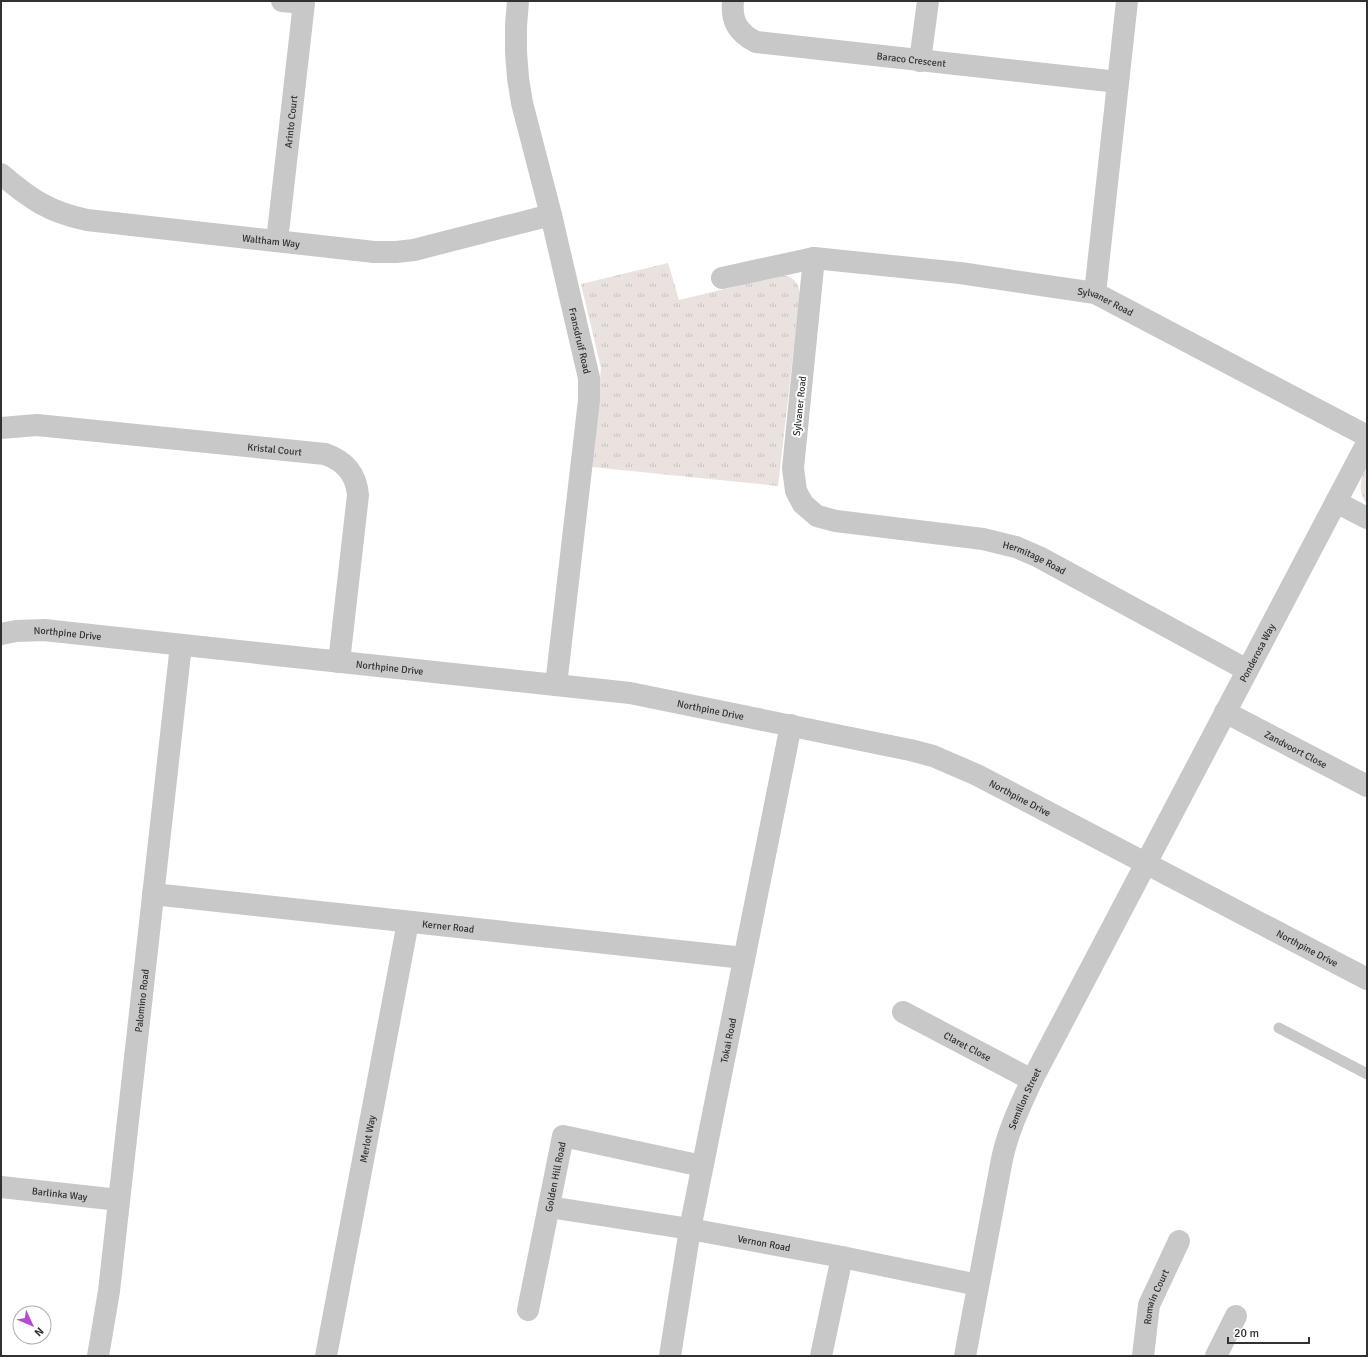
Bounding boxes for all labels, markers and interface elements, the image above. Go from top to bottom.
street label: Baraco Crescent [876,50,947,70]
street label: Arinto Court [283,94,301,149]
street label: Waltham Way [241,232,301,251]
street label: Sylvaner Road [1077,285,1135,319]
street label: Fransdruif Road [566,306,593,375]
street label: Sylvaner Road [791,376,809,437]
street label: Kristal Court [247,441,303,459]
street label: Hermitage Road [1001,539,1068,578]
street label: Ponderosa Way [1237,621,1278,684]
street label: Northpine Drive [34,625,102,643]
street label: Northpine Drive [355,659,424,678]
street label: Northpine Drive [676,698,745,723]
street label: Zandvoort Close [1262,729,1329,771]
street label: Northpine Drive [987,777,1053,820]
street label: Kerner Road [422,918,475,936]
street label: Northpine Drive [1274,928,1340,970]
street label: Palomino Road [133,969,152,1033]
street label: Tokai Road [718,1017,739,1064]
street label: Claret Close [941,1030,993,1064]
street label: Semillon Street [1006,1066,1044,1131]
street label: Merlot Way [358,1114,378,1164]
street label: Golden Hill Road [543,1141,569,1213]
street label: Barlinka Way [31,1185,88,1204]
street label: Vernon Road [736,1233,791,1254]
street label: Romain Court [1142,1267,1172,1325]
north arrow [12,1305,52,1345]
scale bar [1228,1319,1309,1345]
text: N [31,1324,46,1339]
text: 20 m [1234,1326,1259,1341]

